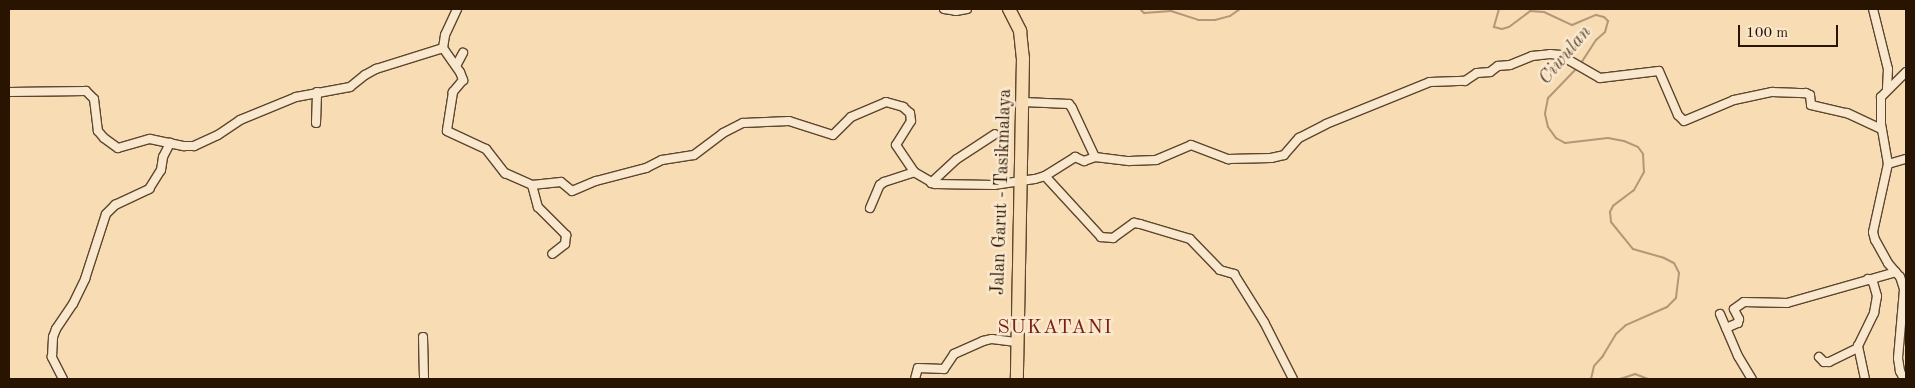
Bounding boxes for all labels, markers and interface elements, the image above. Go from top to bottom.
scale bar [1740,15,1840,47]
water label: Ciwulan [1535,22,1597,90]
text: 100 m [1746,26,1788,41]
street label: Jalan Garut - Tasikmalaya [988,89,1016,295]
district label: SUKATANI [996,316,1114,340]

